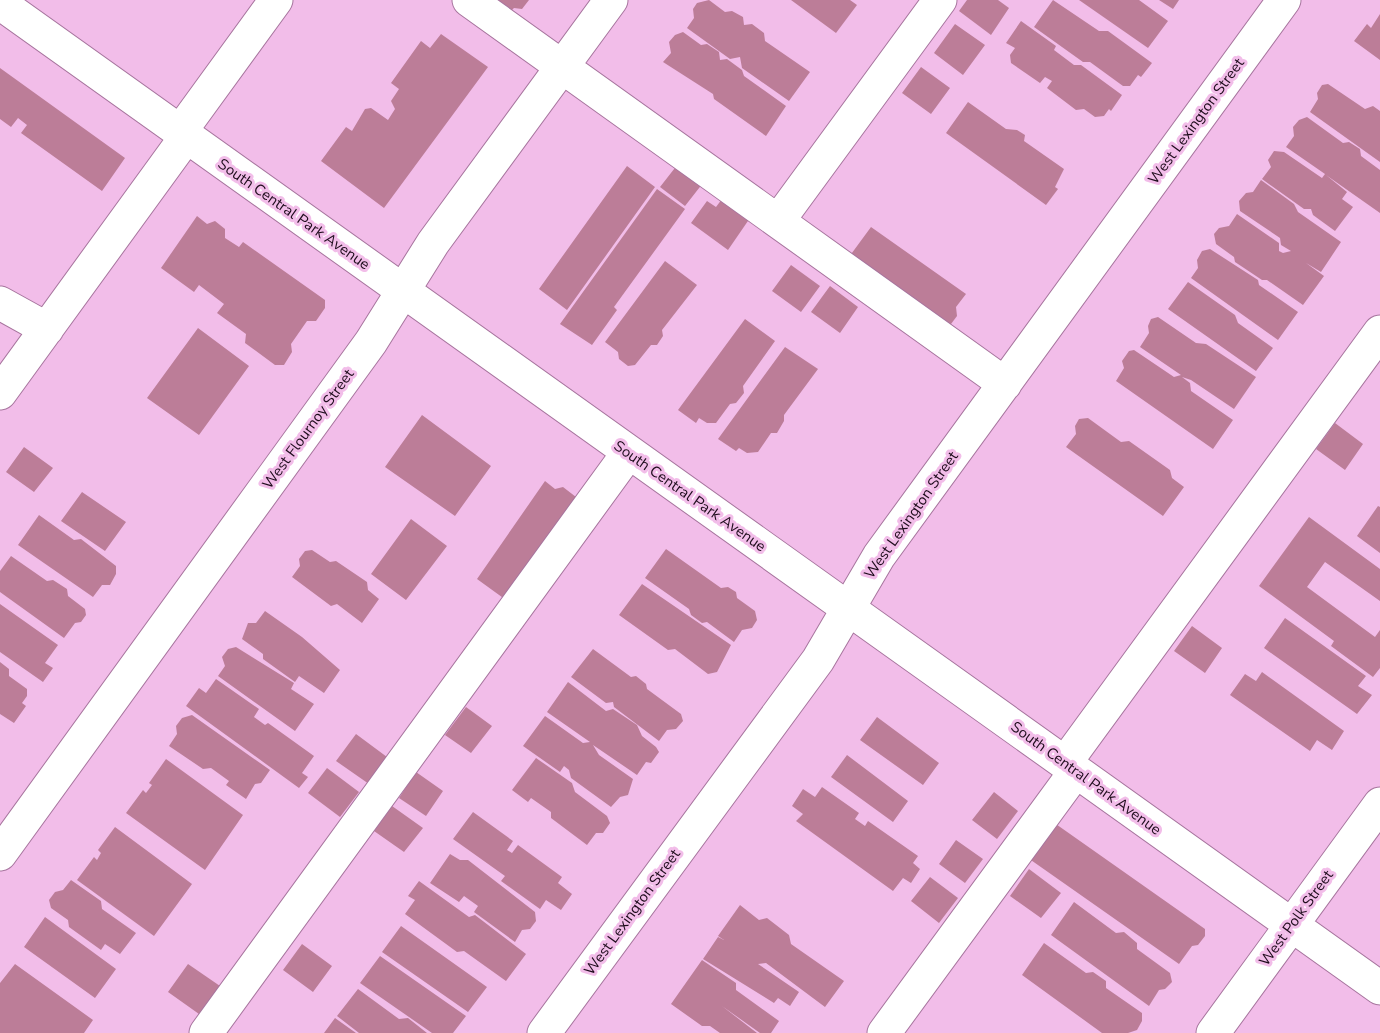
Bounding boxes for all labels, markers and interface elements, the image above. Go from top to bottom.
street label: West Lexington Street [1143,53,1249,188]
street label: South Central Park Avenue [214,154,374,274]
street label: West Flournoy Street [258,364,359,493]
street label: South Central Park Avenue [610,436,770,556]
street label: West Lexington Street [859,447,963,583]
street label: South Central Park Avenue [1007,717,1165,839]
street label: West Lexington Street [579,844,685,979]
street label: West Polk Street [1254,865,1338,970]

